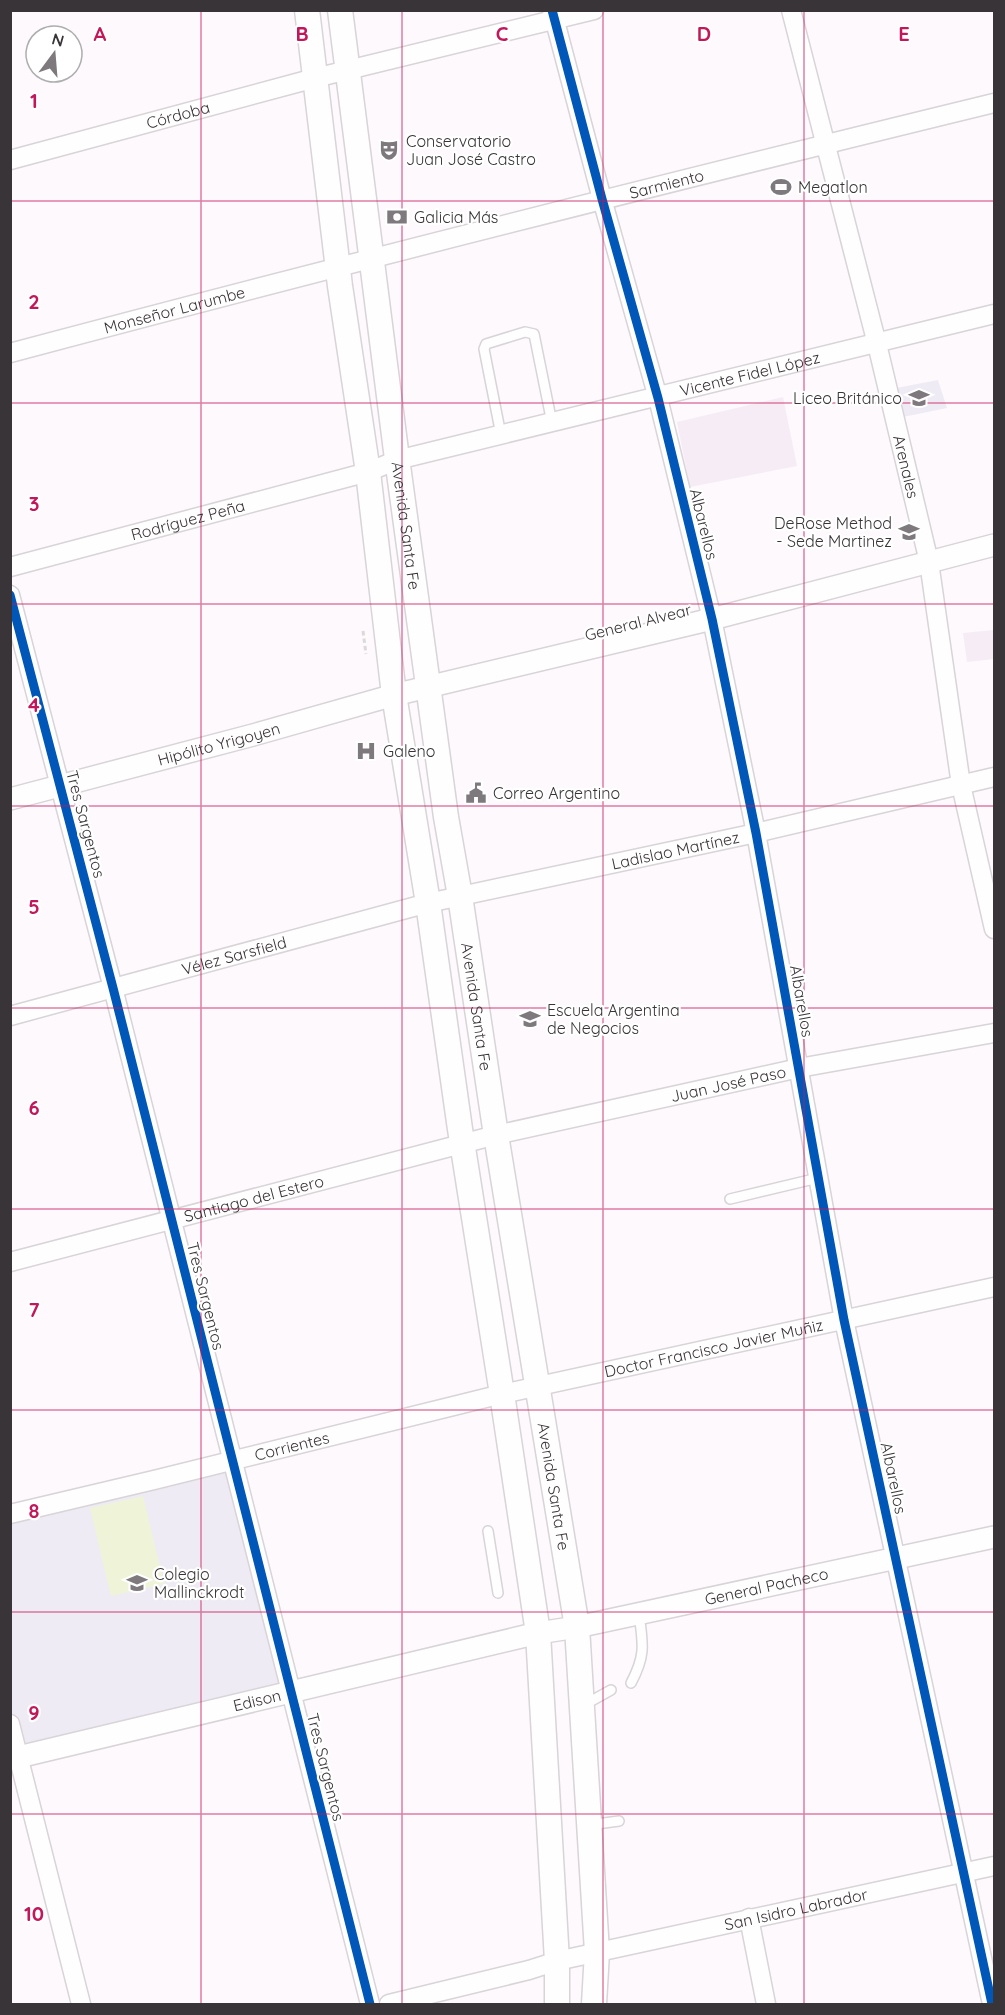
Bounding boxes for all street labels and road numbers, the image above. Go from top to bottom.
street label: Córdoba [144,97,212,133]
street label: Sarmiento [627,165,706,203]
street label: Monseñor Larumbe [102,282,247,338]
street label: Vicente Fidel López [678,347,822,400]
street label: Arenales [889,433,923,500]
street label: Avenida Santa Fe [388,460,425,591]
street label: Albarellos [686,486,722,562]
street label: Rodríguez Peña [129,495,247,544]
street label: General Alvear [583,599,693,645]
street label: Hipólito Yrigoyen [156,718,282,770]
street label: Tres Sargentos [62,768,110,880]
street label: Ladislao Martínez [610,827,741,874]
street label: Vélez Sarsfield [179,932,289,979]
street label: Avenida Santa Fe [457,941,496,1072]
street label: Albarellos [786,963,818,1039]
street label: Juan José Paso [668,1061,788,1106]
street label: Santiago del Estero [182,1170,326,1226]
street label: Tres Sargentos [183,1240,229,1352]
street label: Doctor Francisco Javier Muñiz [602,1314,825,1381]
street label: Avenida Santa Fe [533,1421,574,1552]
street label: Corrientes [253,1427,331,1465]
street label: Albarellos [877,1440,911,1516]
street label: General Pacheco [703,1563,830,1609]
street label: Edison [231,1685,283,1715]
street label: Tres Sargentos [303,1711,349,1823]
street label: San Isidro Labrador [722,1884,869,1934]

